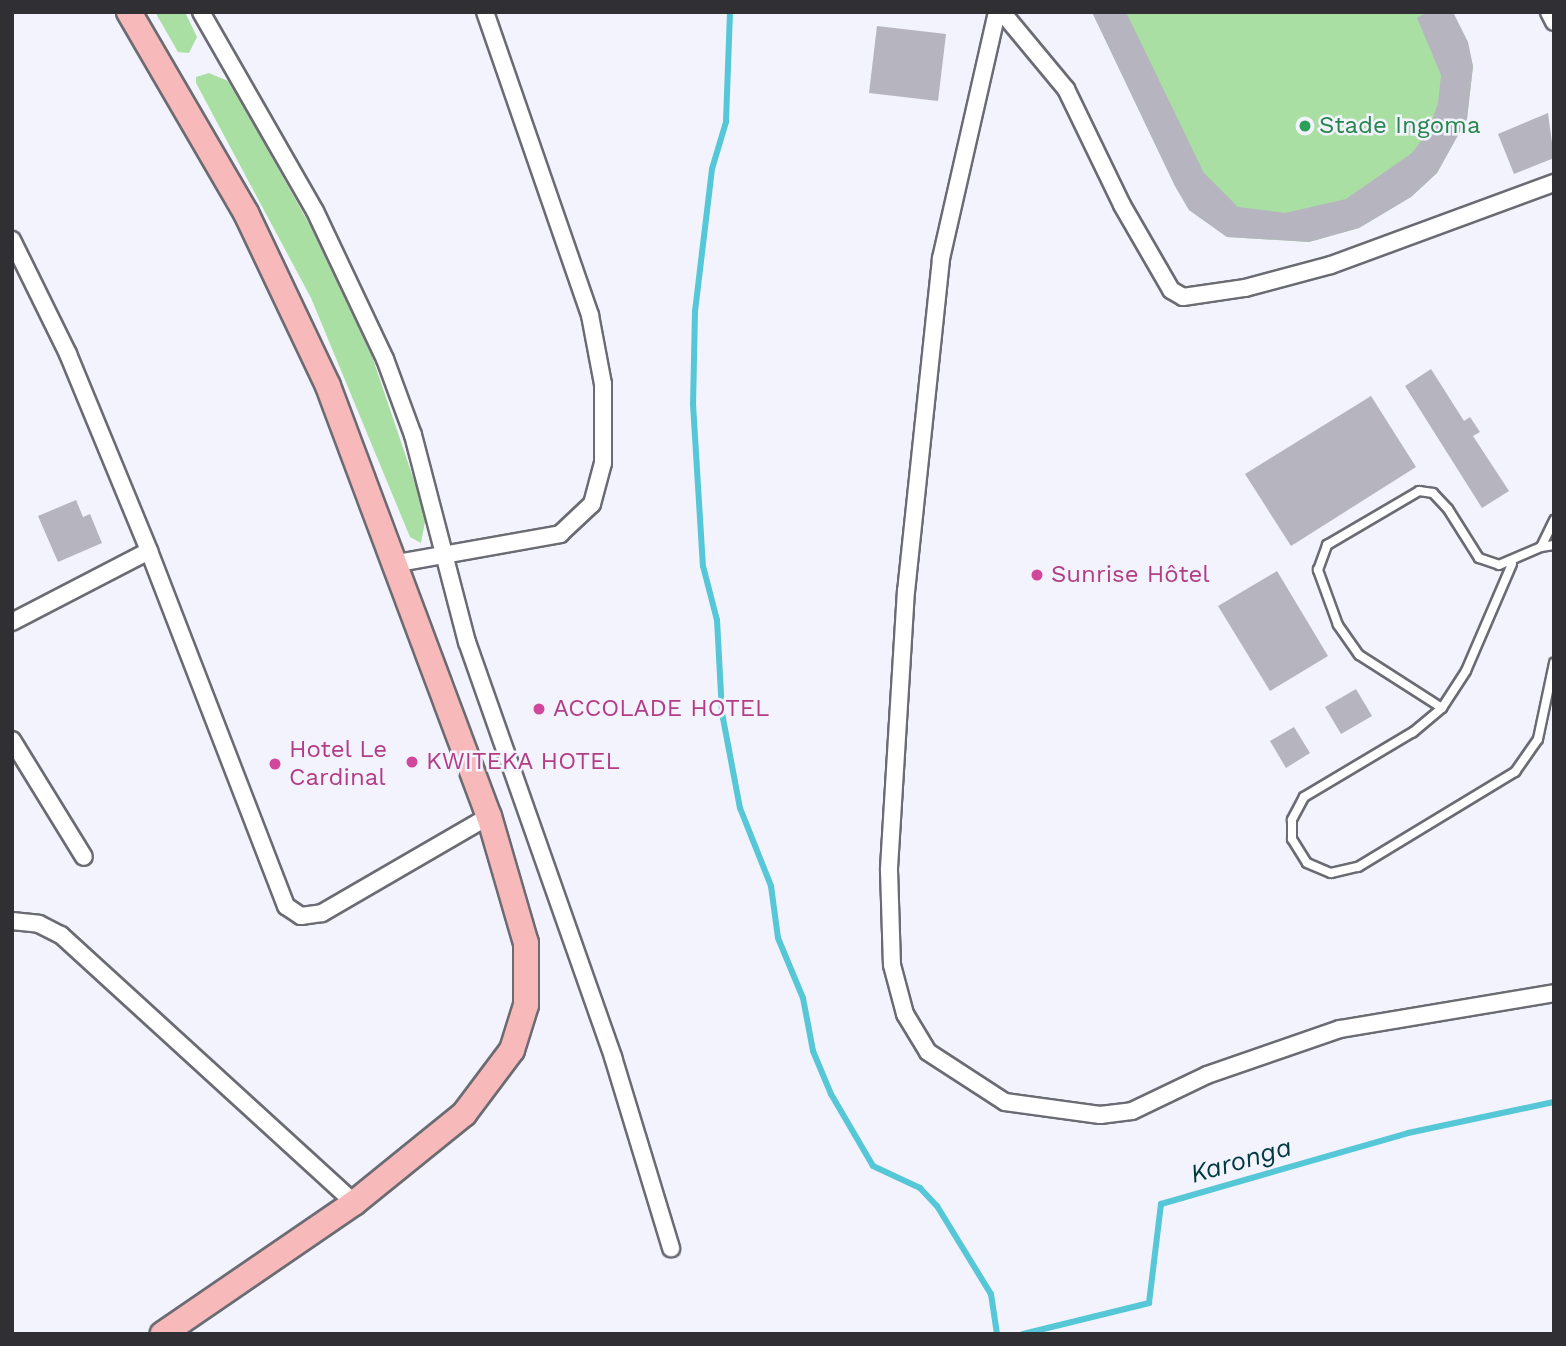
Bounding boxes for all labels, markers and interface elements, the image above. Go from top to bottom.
place label: Stade Ingoma [1319,112,1481,140]
marker: Stade Ingoma [1297,118,1313,134]
place label: Sunrise Hôtel [1051,561,1210,589]
marker: Sunrise Hôtel [1029,567,1045,583]
place label: ACCOLADE HOTEL [553,695,769,723]
marker: ACCOLADE HOTEL [531,701,547,717]
place label: Hotel Le Cardinal [289,736,388,792]
place label: KWITEKA HOTEL [426,748,621,776]
marker: KWITEKA HOTEL [404,754,420,770]
marker: Hotel Le Cardinal [267,756,283,772]
water label: Karonga [1187,1132,1295,1190]

